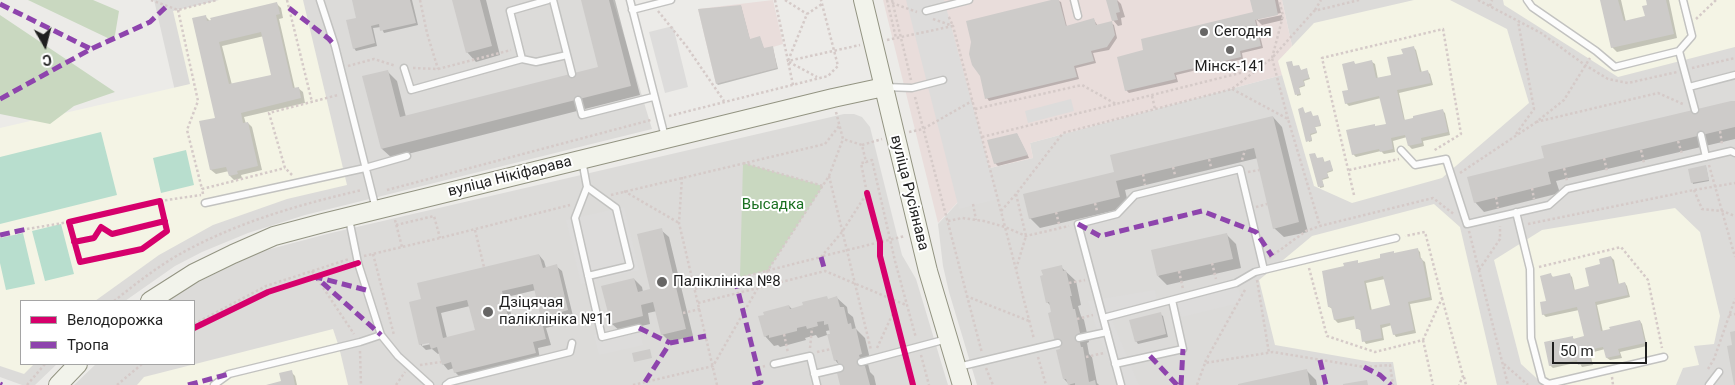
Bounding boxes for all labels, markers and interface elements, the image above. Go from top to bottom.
north arrow [20,20,70,70]
place label: Сегодня [1214,23,1272,41]
marker: Сегодня [1198,26,1210,38]
marker: Мінск-141 [1224,44,1236,56]
text: С [41,51,53,68]
place label: Мінск-141 [1195,58,1265,76]
street label: вуліца Русіянава [886,133,932,253]
street label: вуліца Нікіфарава [446,153,574,201]
park label: Высадка [742,196,804,214]
place label: Паліклініка №8 [673,273,781,291]
marker: Паліклініка №8 [655,275,669,289]
place label: Дзіцячая паліклініка №11 [499,294,613,329]
legend [20,300,195,365]
marker: Дзіцячая паліклініка №11 [481,305,495,319]
text: Велодорожка [67,311,163,329]
scale bar [1555,332,1650,364]
text: Тропа [67,336,109,354]
text: 50 m [1560,342,1594,360]

